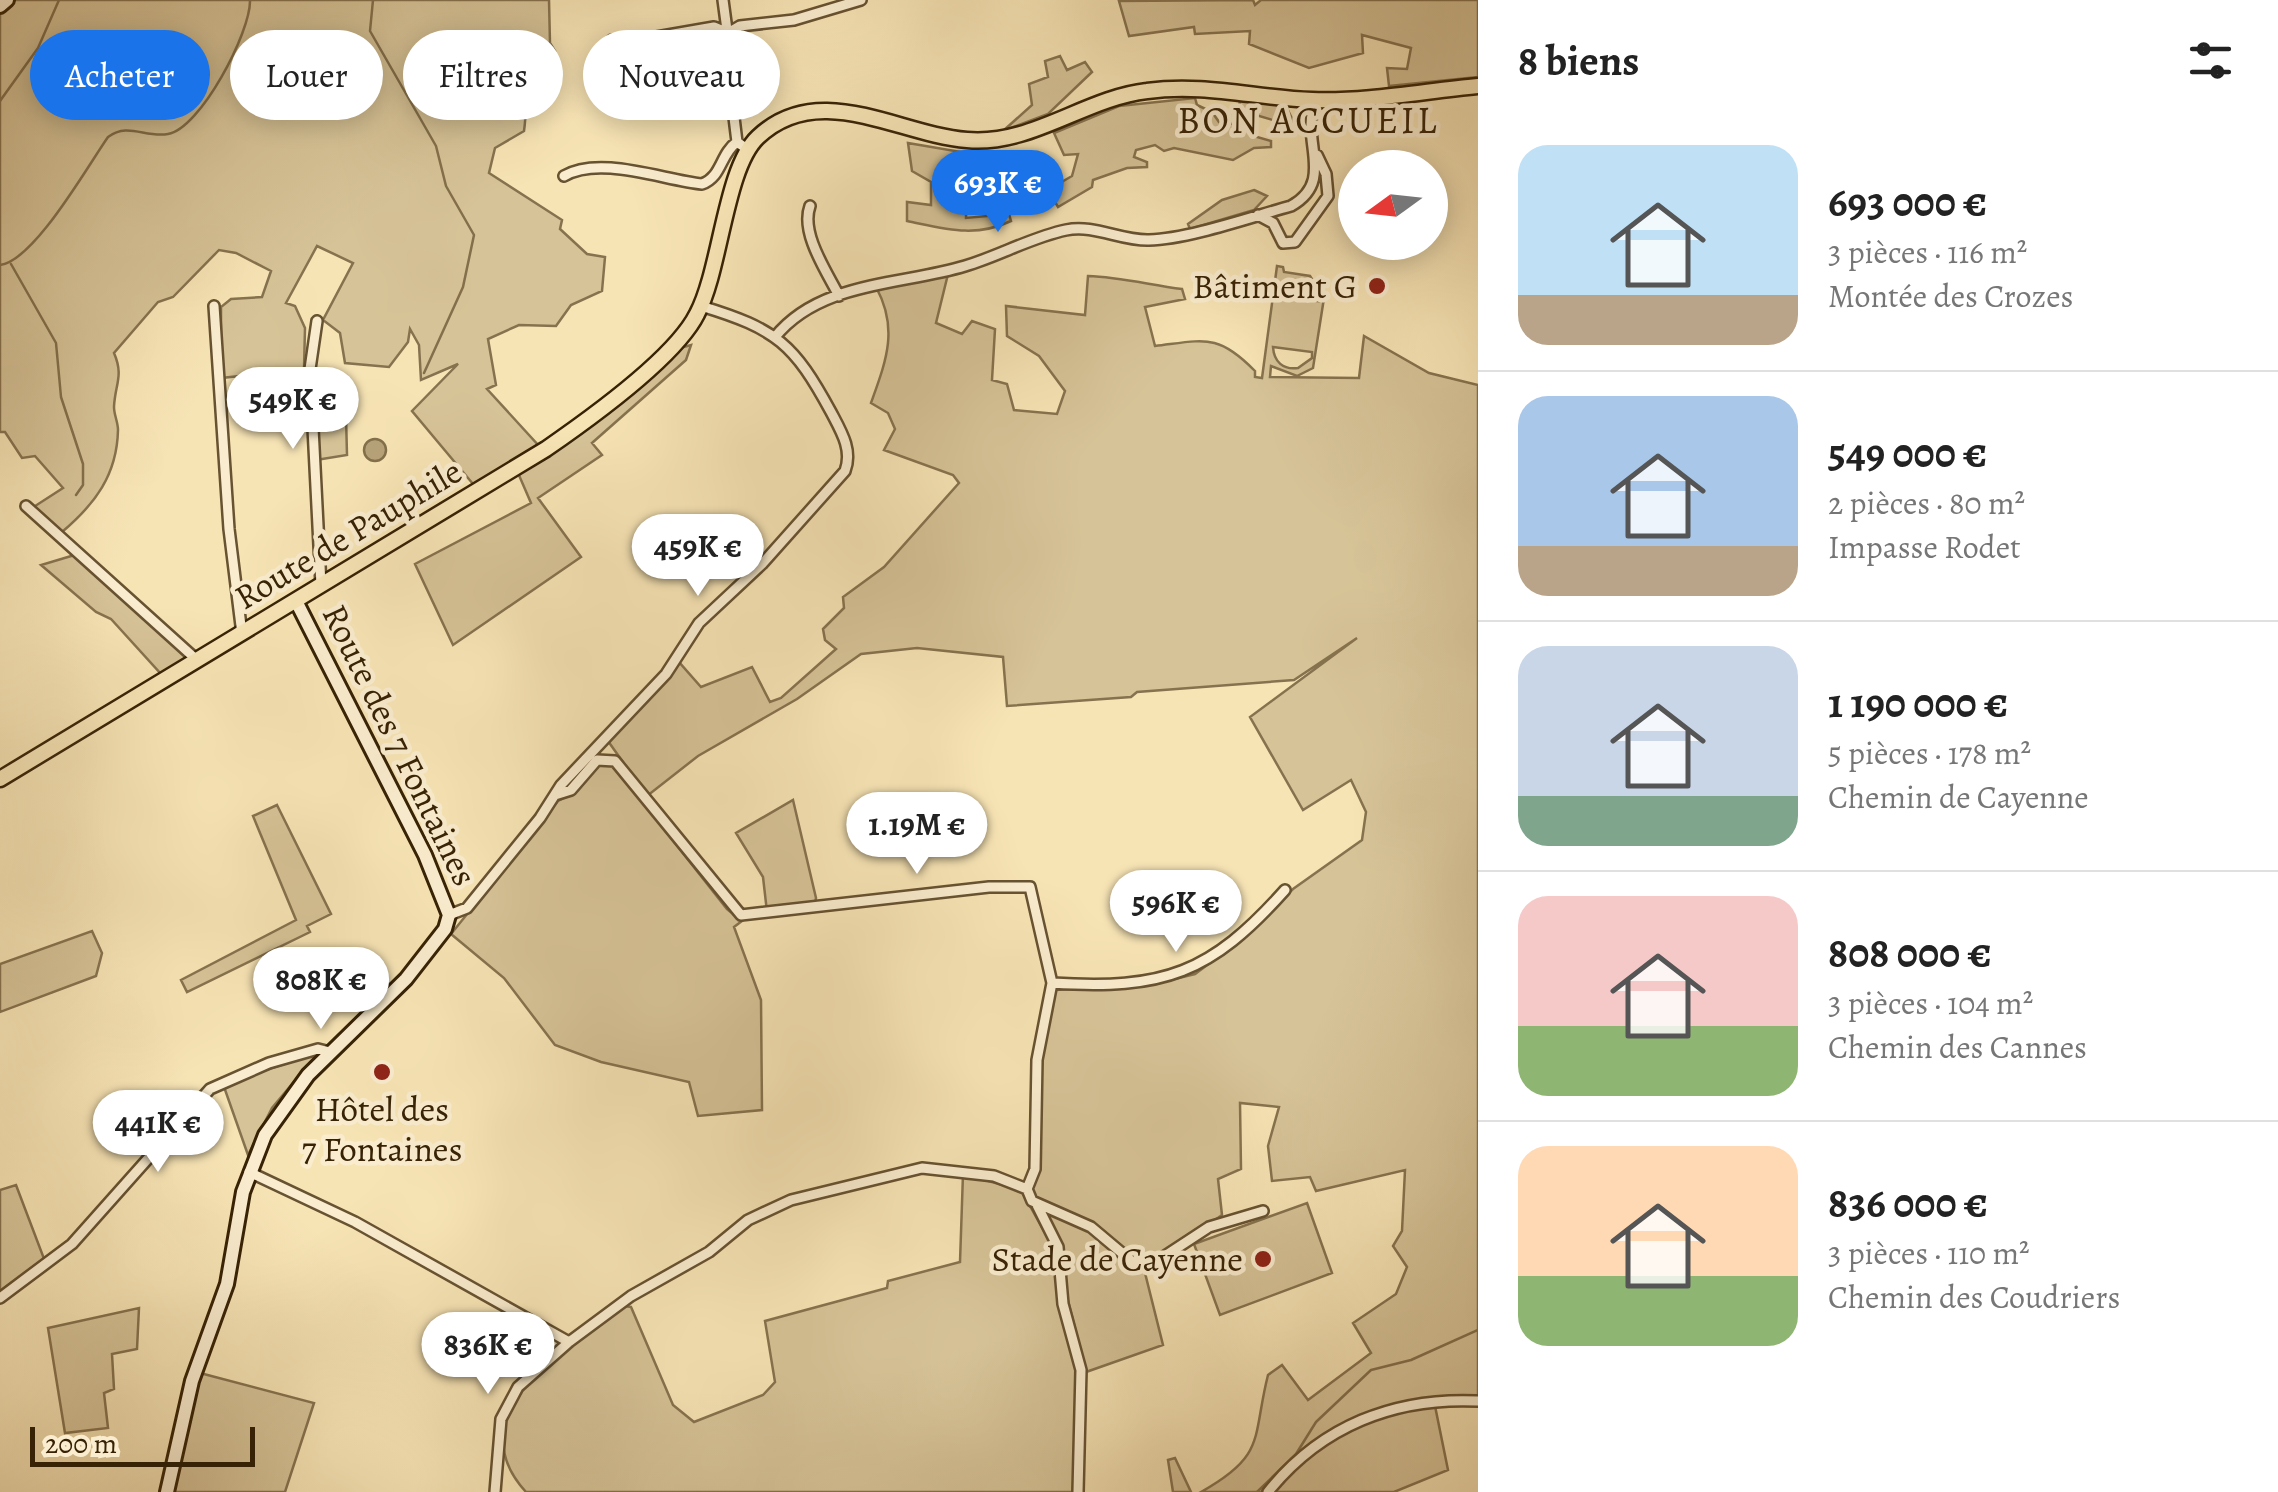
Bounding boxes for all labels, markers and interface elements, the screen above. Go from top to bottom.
chip: Acheter [30,30,210,120]
chip: Louer [230,30,383,120]
chip: Filtres [403,30,563,120]
chip: Nouveau [583,30,780,120]
text: 8 biens [1518,32,1639,89]
icon: filters [2183,33,2238,88]
district label: BON ACCUEIL [1177,94,1439,146]
pin: 693K € [917,150,1079,235]
north arrow [1338,150,1448,260]
map controls [1338,150,1448,260]
text: 693K € [954,160,1042,204]
text: 693 000 € [1828,173,1987,230]
icon: home [1598,185,1718,305]
text: 3 pièces · 116 m² [1828,230,2027,274]
place label: Bâtiment G [1193,262,1357,310]
text: Montée des Crozes [1828,274,2073,318]
marker: Bâtiment G [1366,275,1388,297]
pin: 549K € [212,367,374,452]
text: 549K € [249,377,337,421]
text: 549 000 € [1828,424,1987,481]
icon: home [1598,436,1718,556]
street label: Route de Pauphile [225,447,471,621]
text: 2 pièces · 80 m² [1828,481,2025,525]
pin: 459K € [617,514,779,599]
text: 459K € [654,524,742,568]
text: Impasse Rodet [1828,525,2021,569]
street label: Route des 7 Fontaines [311,596,489,894]
text: 1 190 000 € [1828,674,2008,731]
icon: home [1598,686,1718,806]
text: 5 pièces · 178 m² [1828,731,2031,775]
text: Chemin de Cayenne [1828,775,2089,819]
pin: 1.19M € [825,792,1009,877]
text: 1.19M € [868,802,966,846]
pin: 596K € [1095,870,1257,955]
text: 596K € [1132,880,1220,924]
text: 808 000 € [1828,924,1992,981]
icon: home [1598,936,1718,1056]
pin: 808K € [240,947,402,1032]
text: 808K € [275,957,367,1001]
text: 3 pièces · 104 m² [1828,981,2033,1025]
text: Chemin des Cannes [1828,1025,2087,1069]
marker: Hôtel des 7 Fontaines [371,1061,393,1083]
place label: Hôtel des 7 Fontaines [301,1085,463,1173]
pin: 441K € [77,1090,239,1175]
text: 441K € [115,1100,201,1144]
text: 836 000 € [1828,1174,1988,1231]
icon: home [1598,1186,1718,1306]
text: 3 pièces · 110 m² [1828,1231,2030,1275]
place label: Stade de Cayenne [991,1235,1243,1283]
marker: Stade de Cayenne [1252,1248,1274,1270]
text: Chemin des Coudriers [1828,1275,2120,1319]
pin: 836K € [407,1312,569,1397]
text: 836K € [443,1322,533,1366]
scale bar [30,1422,255,1466]
text: 200 m [45,1425,117,1463]

